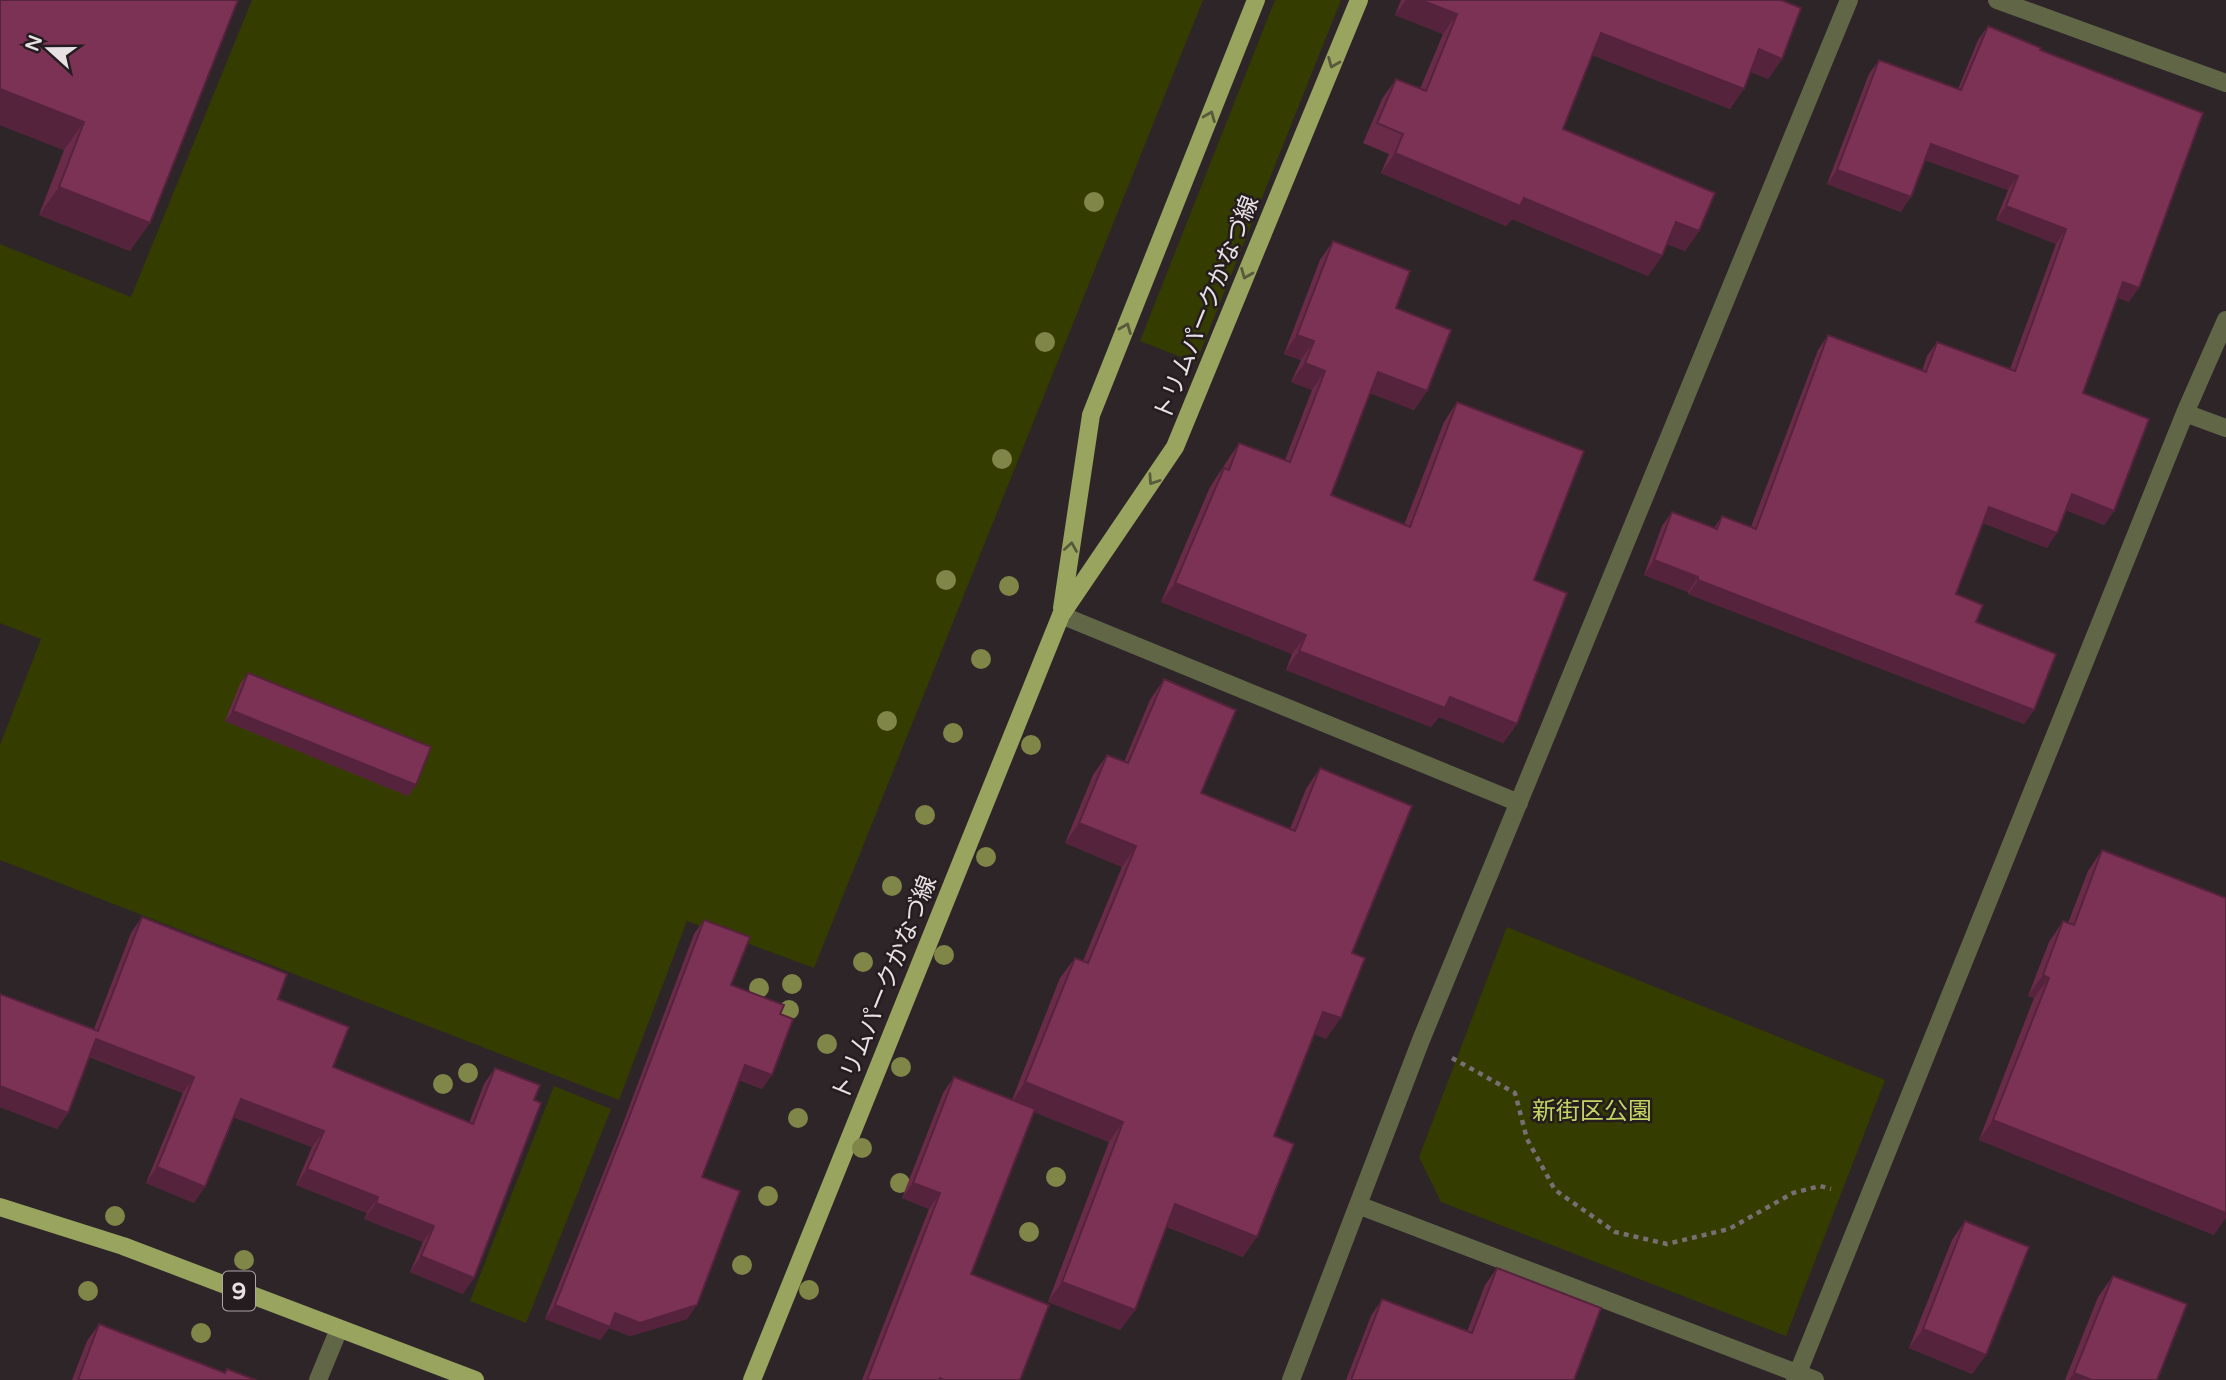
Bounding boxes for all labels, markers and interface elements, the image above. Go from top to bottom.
north arrow [14,14,84,84]
text: N [21,32,47,54]
one-way arrow [1327,56,1341,68]
one-way arrow [1202,111,1216,123]
street label: トリムパークかなづ線 [1148,191,1265,425]
one-way arrow [1241,267,1255,279]
one-way arrow [1118,322,1132,334]
one-way arrow [1148,472,1161,485]
one-way arrow [1064,541,1079,553]
street label: トリムパークかなづ線 [826,871,943,1105]
park label: 新街区公園 [1532,1097,1652,1126]
road number: 9 [223,1272,255,1310]

